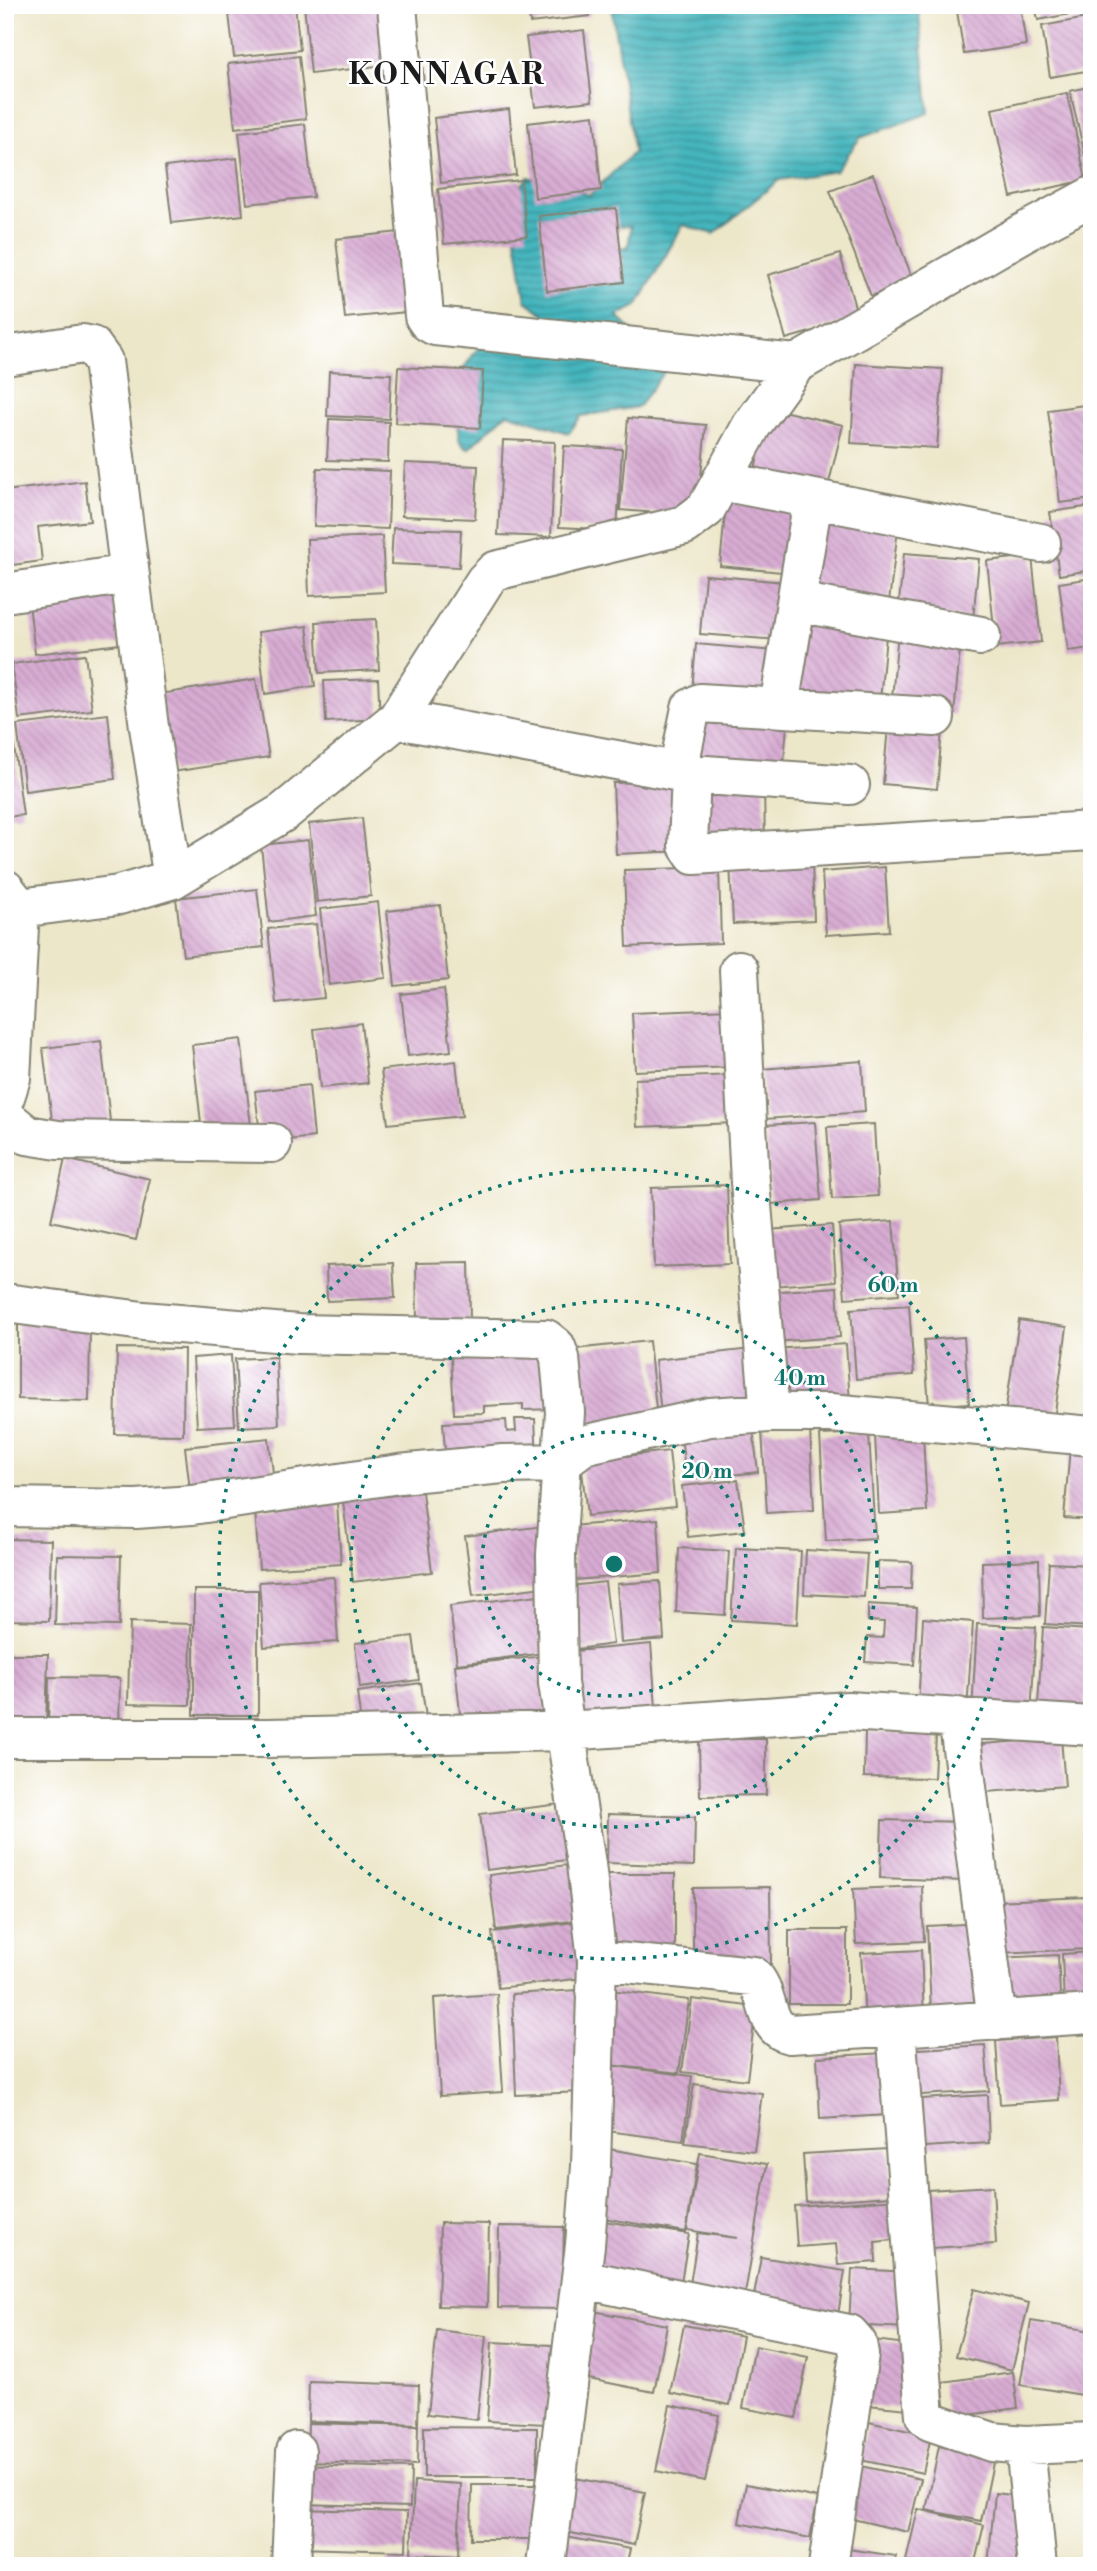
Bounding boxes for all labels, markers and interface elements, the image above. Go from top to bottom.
district label: KONNAGAR [349,56,545,94]
text: 60 m [868,1273,918,1299]
text: 40 m [774,1366,826,1392]
text: 20 m [682,1459,732,1485]
centre of rings [602,1552,626,1576]

